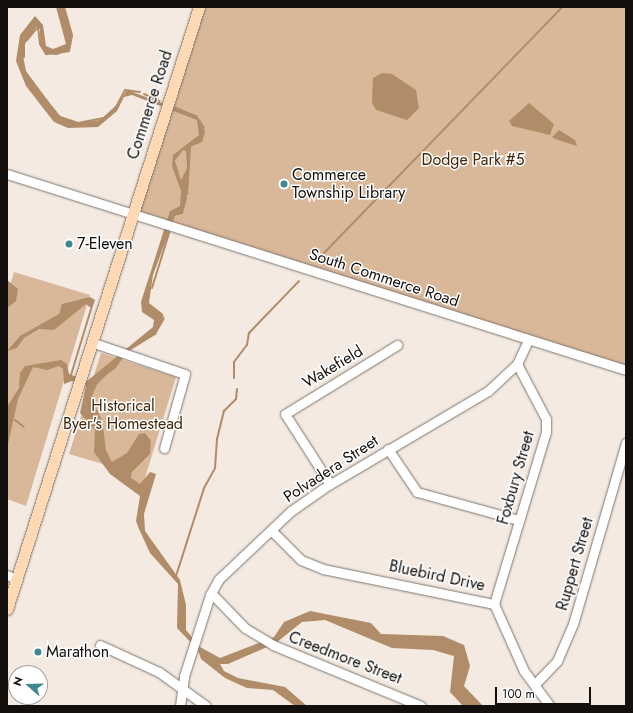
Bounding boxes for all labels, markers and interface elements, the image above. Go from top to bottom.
street label: Commerce Road [123,48,177,162]
park label: Dodge Park #5 [422,150,524,170]
place label: Commerce Township Library [292,165,405,203]
marker: Commerce Township Library [279,179,289,189]
place label: 7-Eleven [77,234,133,254]
marker: 7-Eleven [64,239,74,249]
street label: South Commerce Road [307,245,461,311]
street label: Wakefield [299,342,367,392]
park label: Historical Byer's Homestead [63,396,183,434]
street label: Foxbury Street [494,429,538,527]
street label: Polvadera Street [280,431,382,507]
street label: Ruppert Street [553,515,597,613]
street label: Bluebird Drive [387,556,487,596]
street label: Creedmore Street [286,628,404,688]
place label: Marathon [46,642,109,662]
marker: Marathon [33,647,43,657]
north arrow [8,665,48,705]
text: N [9,674,27,688]
scale bar [497,679,593,705]
text: 100 m [502,685,535,703]

